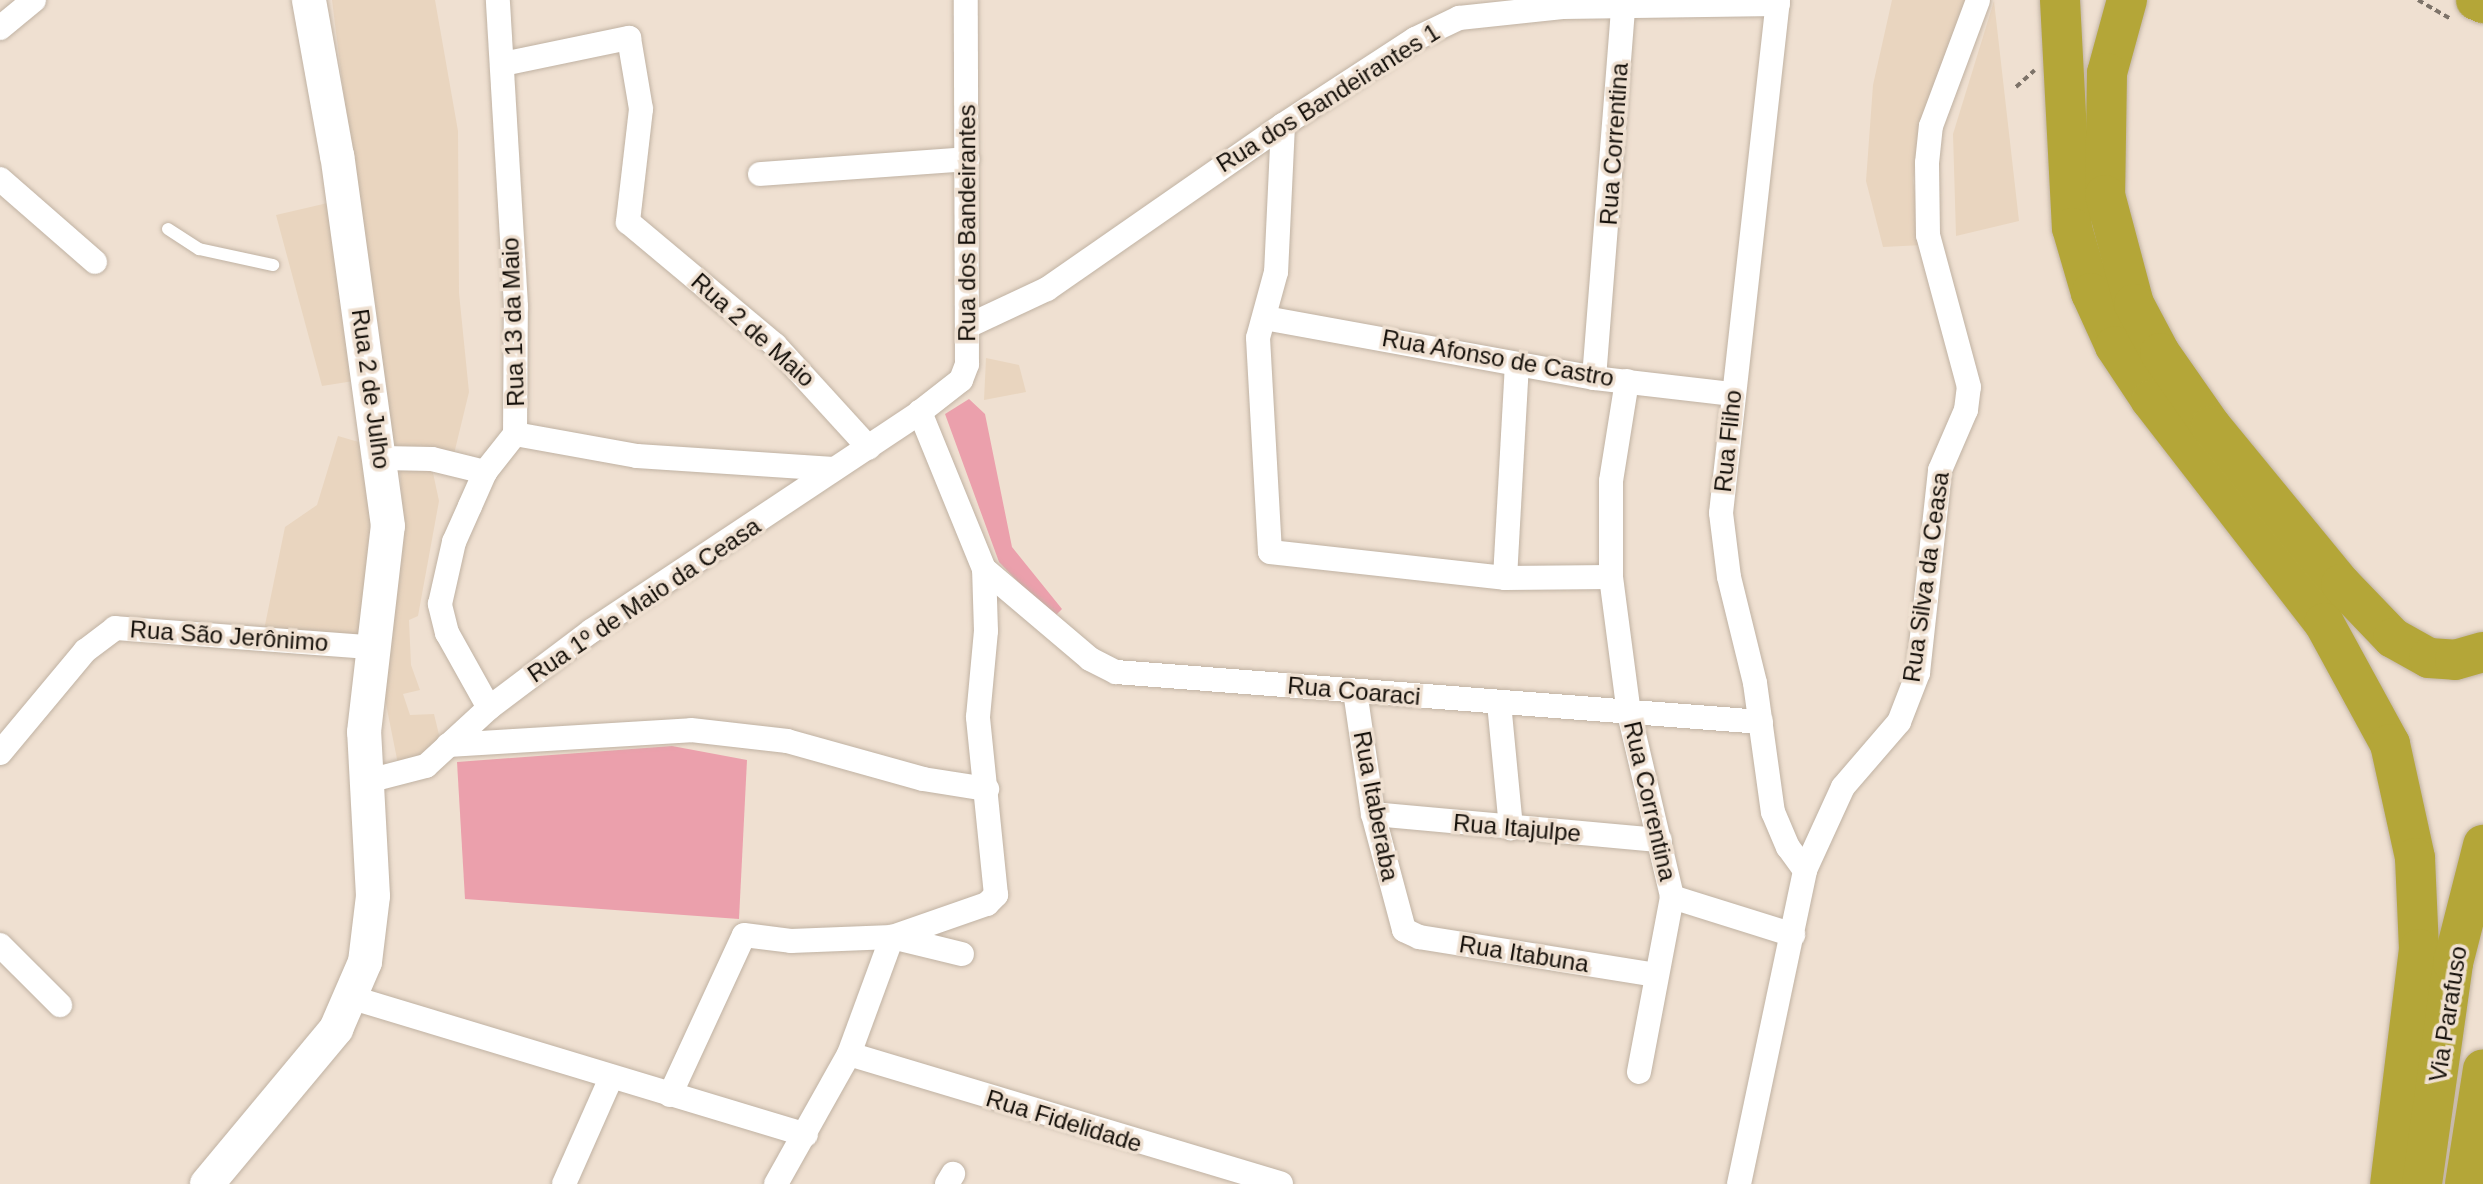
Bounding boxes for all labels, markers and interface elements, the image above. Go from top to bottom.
street label: Rua dos Bandeirantes 1 [1211,18,1445,178]
street label: Rua Correntina [1594,62,1634,226]
street label: Rua dos Bandeirantes [953,104,981,342]
street label: Rua 13 da Maio [496,237,530,407]
street label: Rua 2 de Maio [685,267,821,393]
street label: Rua 2 de Julho [346,307,396,471]
street label: Rua Afonso de Castro [1379,323,1617,393]
street label: Rua Fliho [1708,388,1748,494]
street label: Rua Silva da Ceasa [1897,470,1955,684]
street label: Rua 1º de Maio da Ceasa [522,511,766,689]
street label: Rua São Jerônimo [129,615,329,657]
street label: Rua Coaraci [1286,671,1422,711]
street label: Rua Correntina [1618,718,1682,884]
street label: Rua Itaberaba [1347,729,1405,883]
street label: Rua Itajulpe [1452,808,1582,848]
street label: Rua Itabuna [1457,930,1591,978]
street label: Via Parafuso [2423,944,2473,1084]
street label: Rua Fidelidade [983,1084,1145,1158]

